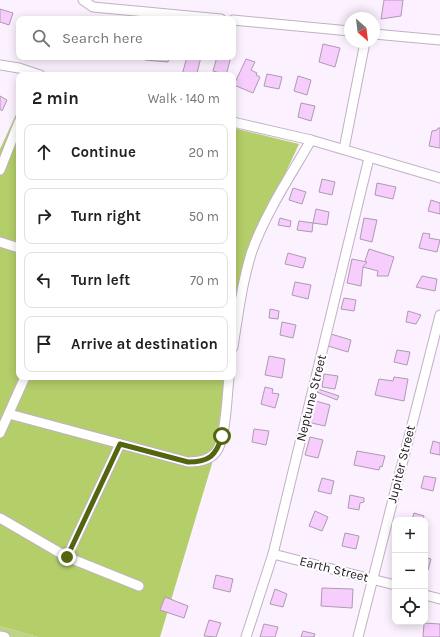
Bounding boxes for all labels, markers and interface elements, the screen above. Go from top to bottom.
north arrow [344,12,380,48]
search box [16,16,236,60]
icon: search [30,27,52,49]
text: Search here [62,29,143,47]
text: 2 min [32,88,79,108]
text: Walk · 140 m [148,91,220,106]
icon: ahead [33,141,55,163]
text: Continue [71,143,136,161]
text: 20 m [189,145,219,160]
icon: right [33,205,55,227]
text: Turn right [71,207,141,225]
text: 50 m [189,209,219,224]
icon: left [33,269,55,291]
text: Turn left [71,271,130,289]
text: 70 m [190,273,219,288]
icon: arrive [33,333,55,355]
text: Arrive at destination [71,335,218,353]
street label: Neptune Street [293,353,329,443]
street label: Jupiter Street [384,423,418,504]
route start [213,427,231,445]
map controls [392,517,428,625]
button: + [392,517,428,553]
route end [58,548,76,566]
street label: Earth Street [298,553,370,585]
button: − [392,553,428,589]
button: locate [392,589,428,625]

